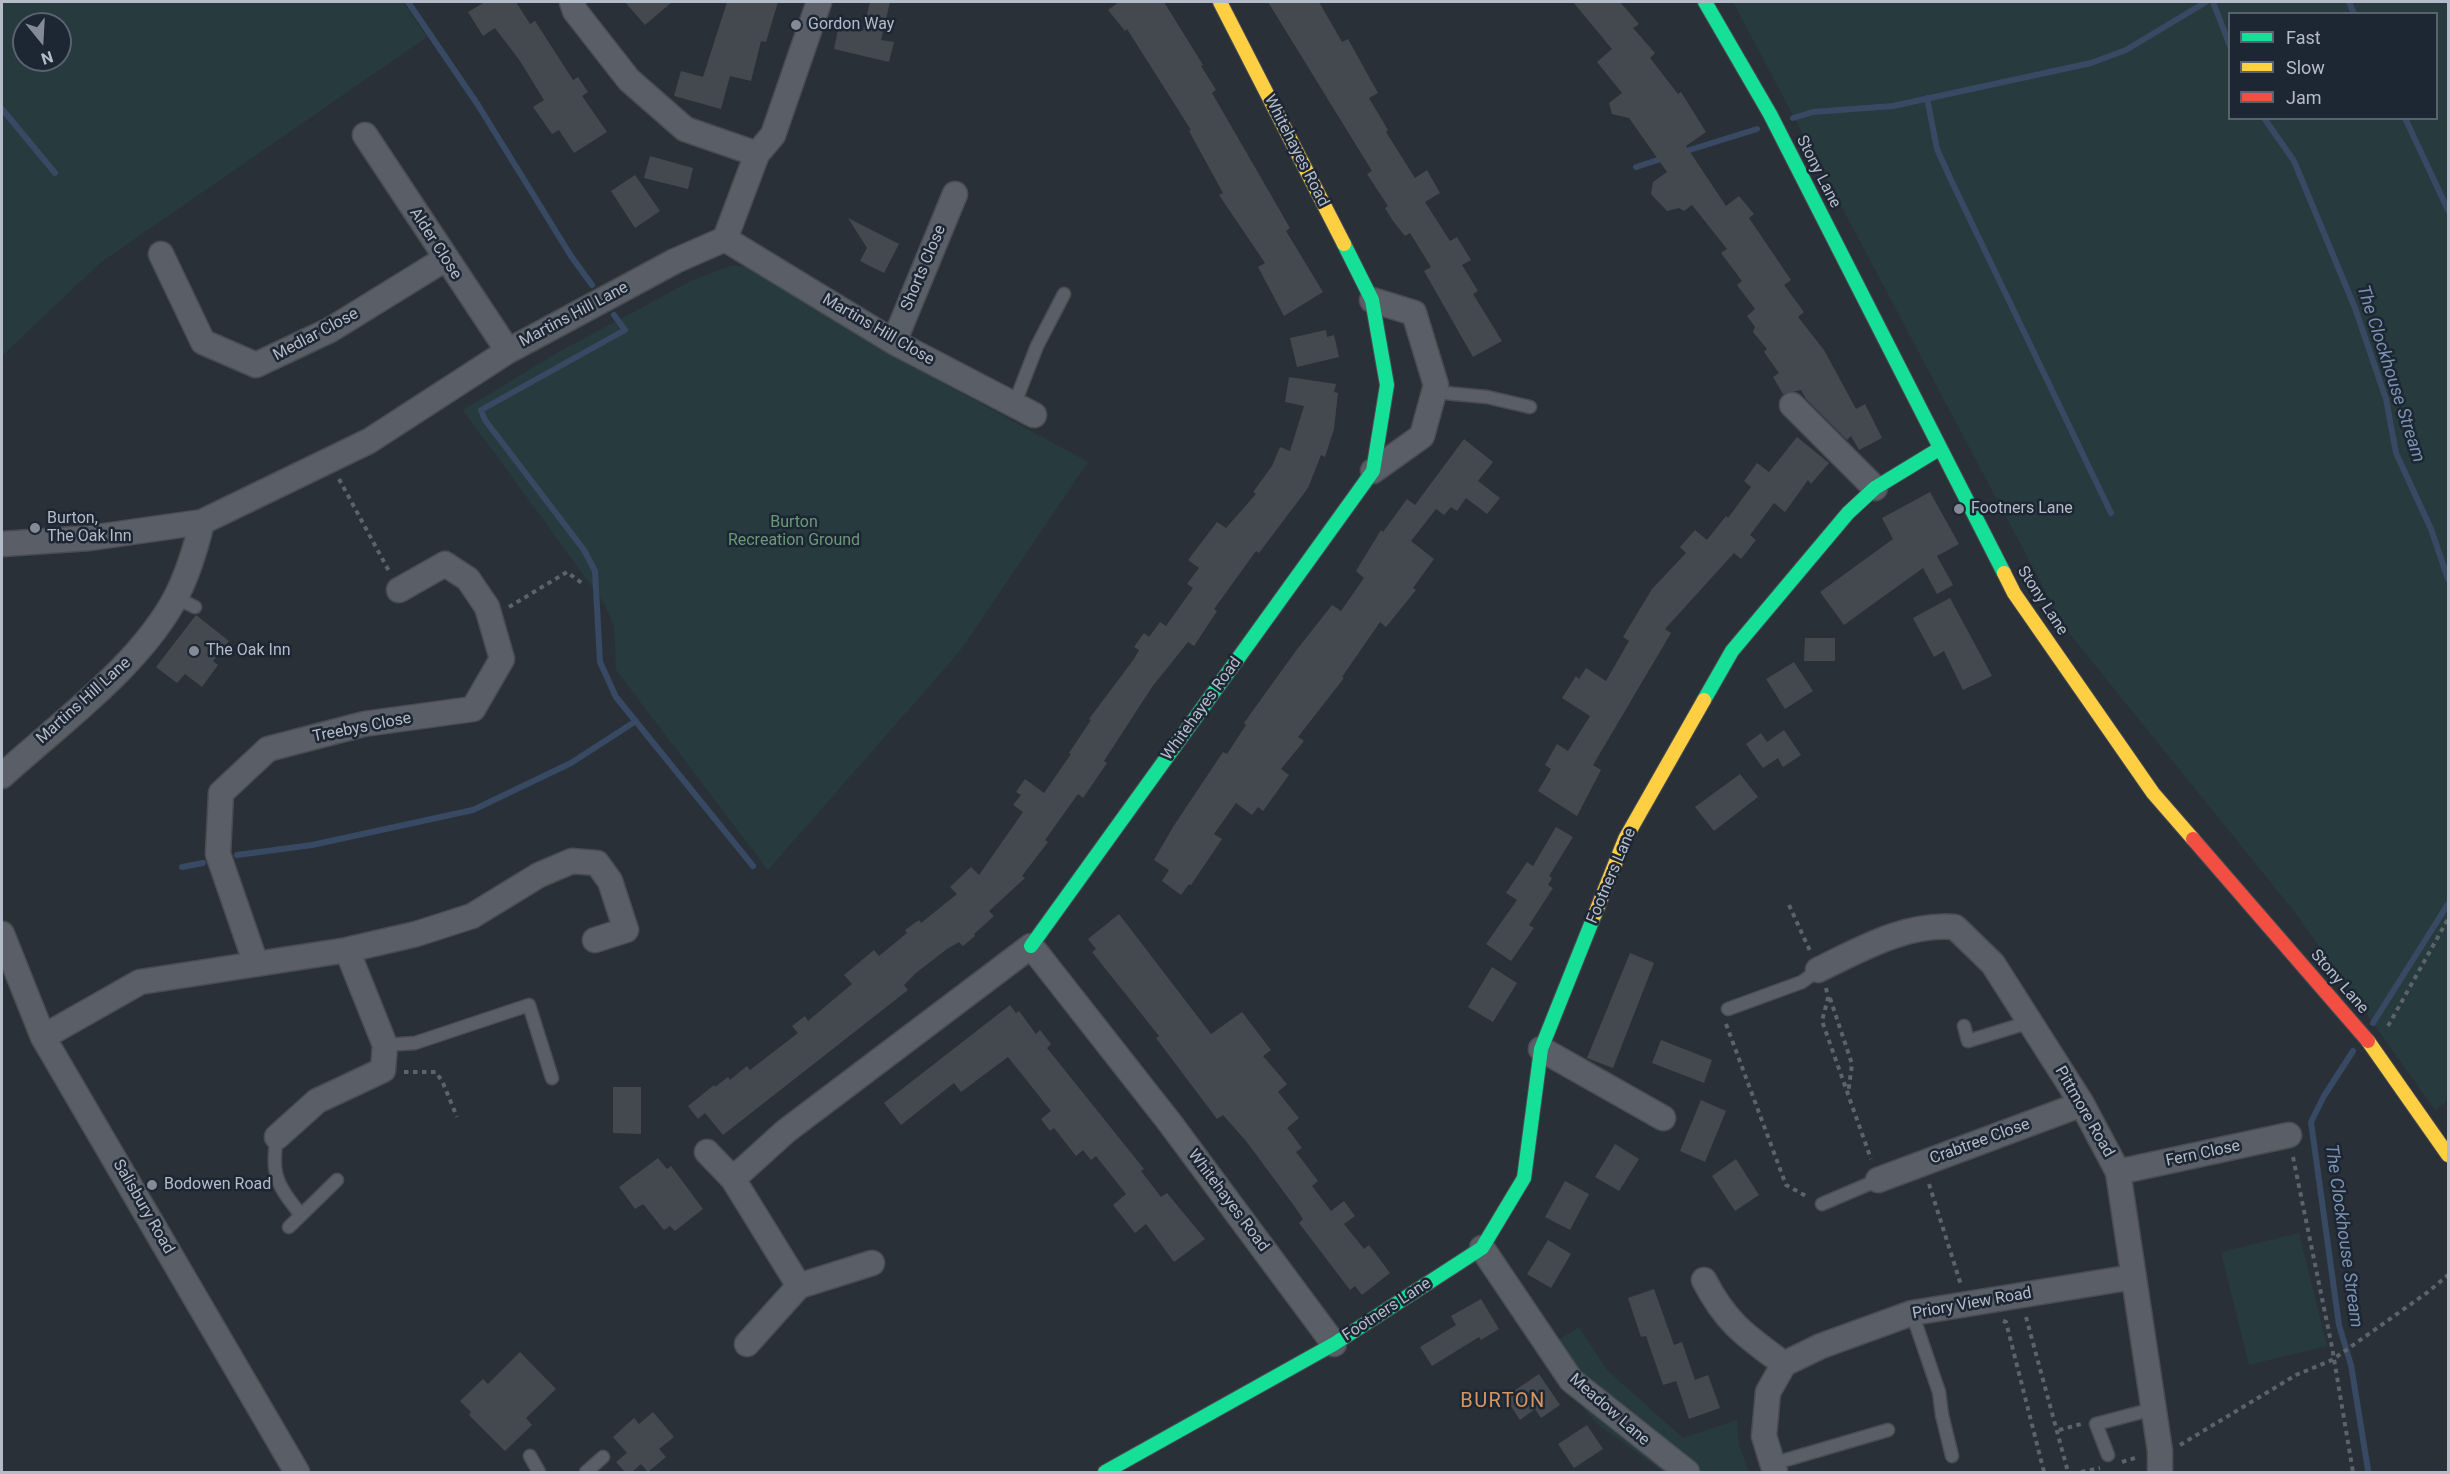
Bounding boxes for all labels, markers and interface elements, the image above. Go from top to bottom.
north arrow [12,12,72,72]
legend [2228,12,2438,120]
place label: Gordon Way [808,15,894,35]
marker: Gordon Way [789,18,803,32]
text: Fast [2286,27,2321,48]
text: N [39,47,55,68]
text: Slow [2286,57,2325,78]
text: Jam [2286,87,2322,108]
street label: Whitehayes Road [1260,92,1332,210]
street label: Stony Lane [1792,133,1844,211]
street label: Alder Close [405,205,465,283]
street label: Shorts Close [897,222,951,314]
street label: Martins Hill Lane [516,278,632,352]
water label: The Clockhouse Stream [2351,283,2429,465]
street label: Martins Hill Close [819,290,937,370]
street label: Medlar Close [270,305,362,365]
place label: Footners Lane [1971,499,2073,519]
marker: Footners Lane [1952,502,1966,516]
place label: Burton, The Oak Inn [47,509,132,547]
park label: Burton Recreation Ground [728,513,860,551]
marker: Burton, The Oak Inn [28,521,42,535]
street label: Stony Lane [2013,563,2071,639]
place label: The Oak Inn [206,641,291,661]
marker: The Oak Inn [187,644,201,658]
street label: Martins Hill Lane [33,654,135,748]
street label: Whitehayes Road [1158,654,1246,764]
street label: Treebys Close [311,709,413,747]
street label: Footners Lane [1583,825,1641,927]
street label: Stony Lane [2306,946,2372,1018]
street label: Pittmore Road [2050,1063,2118,1161]
street label: Crabtree Close [1927,1115,2033,1169]
street label: Fern Close [2164,1137,2242,1171]
water label: The Clockhouse Stream [2319,1143,2367,1329]
street label: Whitehayes Road [1183,1146,1273,1256]
street label: Salisbury Road [108,1156,178,1258]
place label: Bodowen Road [164,1175,271,1195]
marker: Bodowen Road [145,1178,159,1192]
street label: Footners Lane [1339,1274,1435,1346]
street label: Priory View Road [1911,1284,2033,1324]
street label: Meadow Lane [1565,1370,1653,1450]
district label: BURTON [1460,1390,1546,1414]

